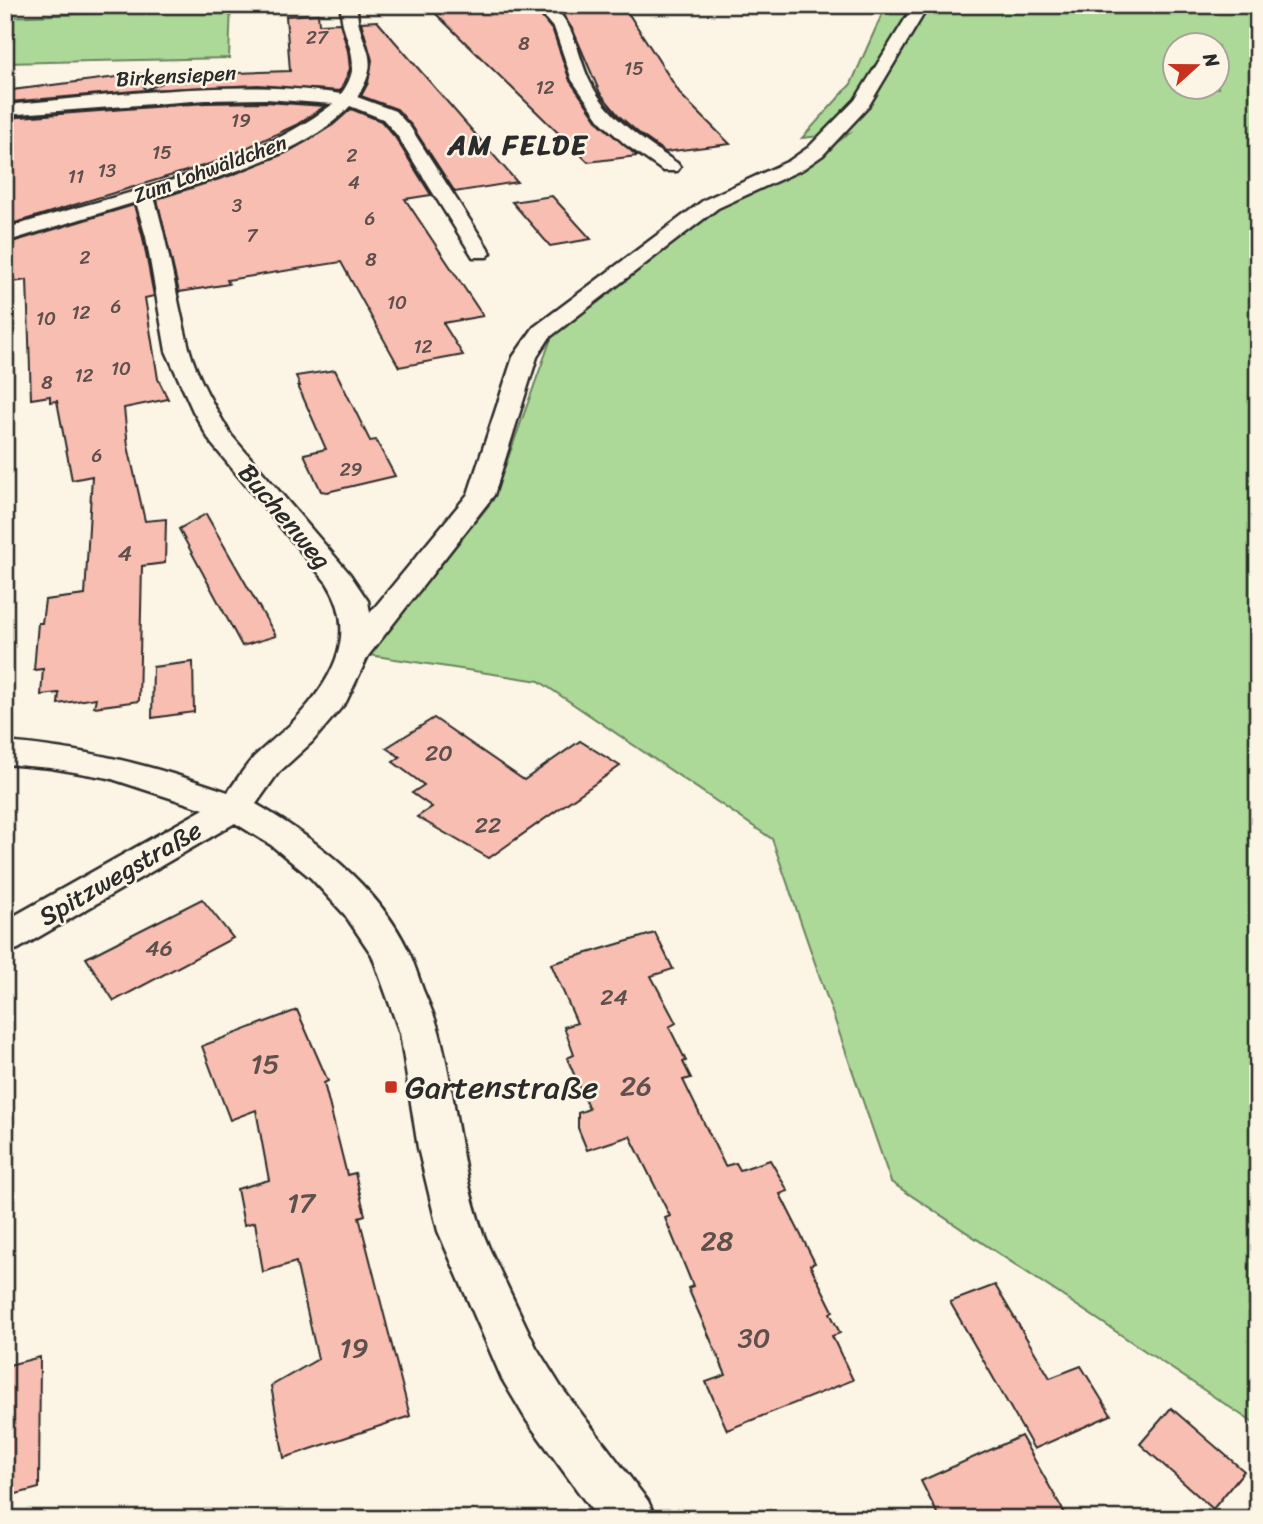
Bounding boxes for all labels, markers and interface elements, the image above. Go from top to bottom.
house number: 27 [306,21,329,54]
house number: 8 [518,27,530,60]
north arrow [1162,32,1232,102]
text: N [1193,47,1229,73]
house number: 15 [624,52,644,85]
street label: Birkensiepen [115,54,237,98]
house number: 12 [535,71,555,104]
house number: 19 [231,104,251,137]
district label: AM FELDE [447,120,589,169]
street label: Zum Lohwäldchen [128,124,292,214]
house number: 15 [152,136,172,169]
house number: 2 [347,139,358,172]
house number: 13 [98,154,117,187]
house number: 11 [68,160,84,193]
house number: 4 [348,166,360,199]
house number: 3 [232,189,243,222]
house number: 6 [365,202,375,235]
house number: 7 [247,219,259,252]
house number: 2 [80,241,91,274]
house number: 8 [365,243,377,276]
house number: 10 [387,286,407,319]
house number: 6 [111,290,121,323]
house number: 12 [71,296,91,329]
house number: 10 [36,302,56,335]
house number: 12 [413,330,433,363]
house number: 10 [111,352,131,385]
house number: 12 [74,359,94,392]
house number: 8 [41,366,53,399]
house number: 6 [92,439,102,472]
street label: Buchenweg [226,452,344,580]
house number: 29 [340,453,362,486]
house number: 4 [118,533,132,574]
house number: 20 [425,733,453,774]
house number: 22 [475,805,501,846]
street label: Spitzwegstraße [29,807,211,939]
house number: 46 [145,928,173,969]
house number: 24 [600,977,628,1018]
house number: 15 [250,1039,280,1088]
place label: Gartenstraße [405,1059,598,1116]
house number: 26 [620,1061,652,1110]
marker: Gartenstraße [383,1079,399,1095]
house number: 17 [287,1178,317,1227]
house number: 28 [700,1216,734,1265]
house number: 30 [737,1313,771,1362]
house number: 19 [339,1323,369,1372]

